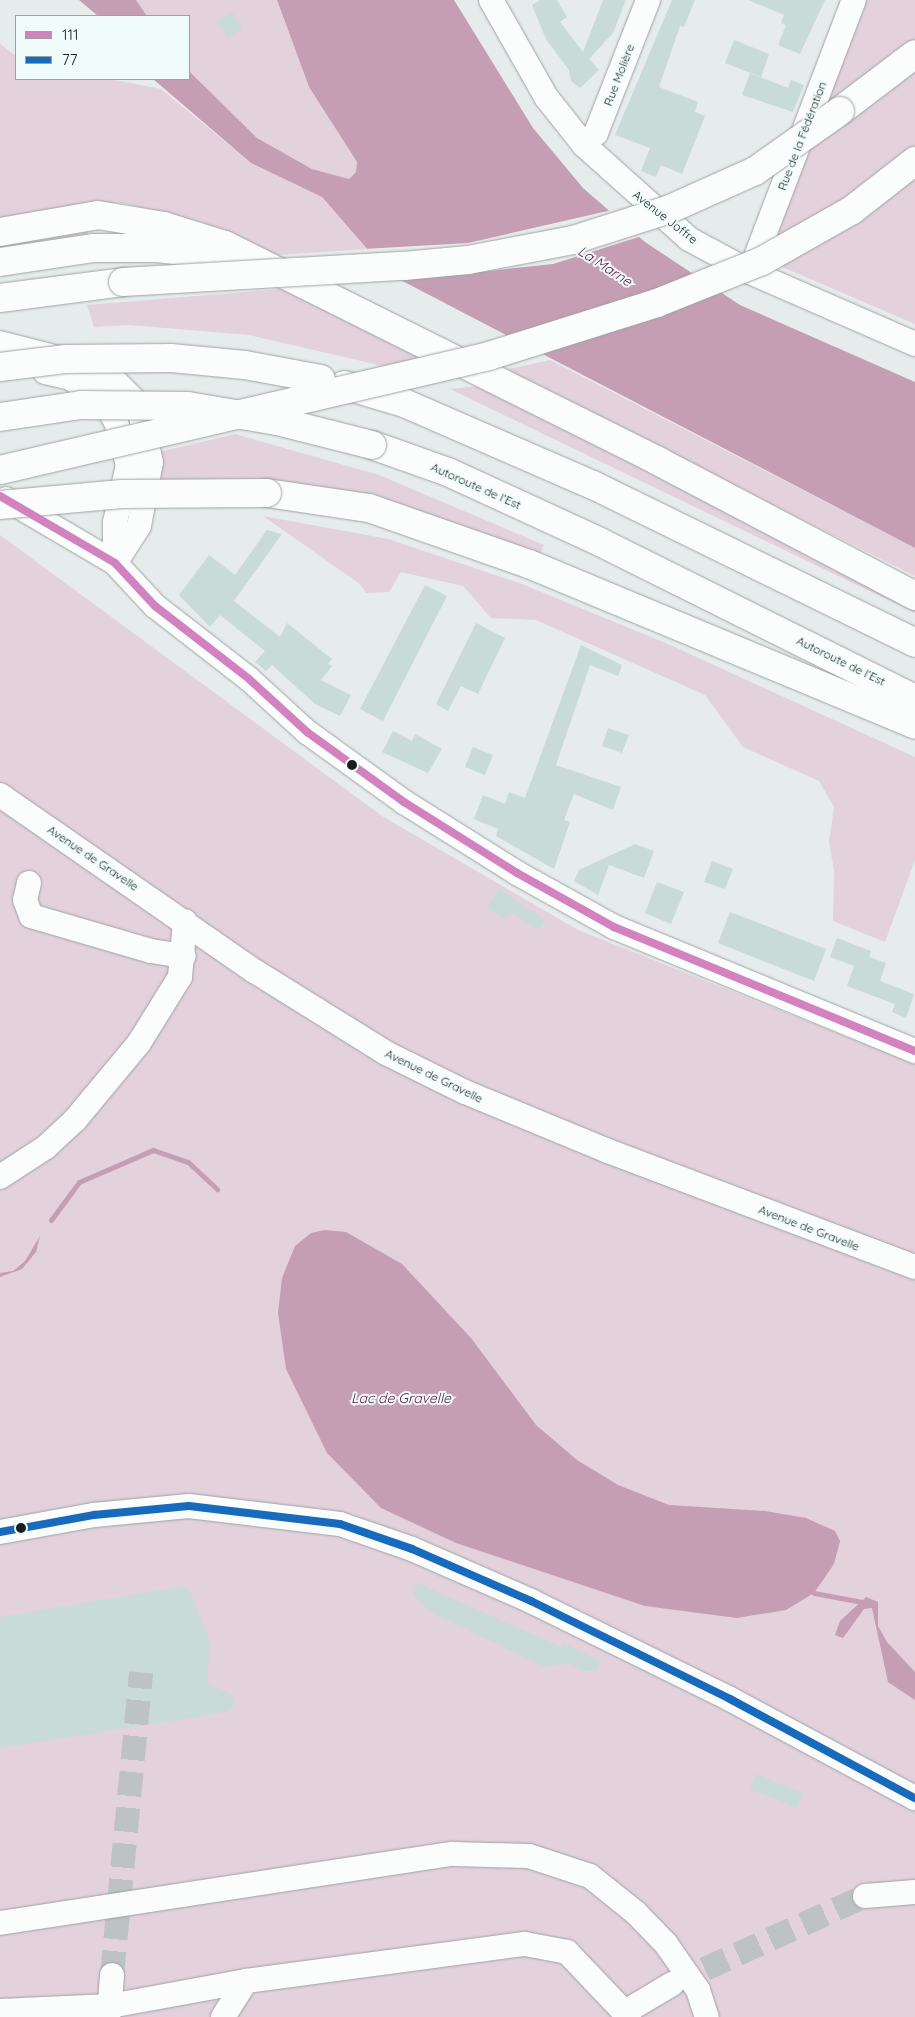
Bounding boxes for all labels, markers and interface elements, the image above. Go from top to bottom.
legend [15,15,190,80]
text: 111 [62,25,79,44]
street label: Rue Molière [601,42,637,108]
text: 77 [62,50,77,69]
street label: Rue de la Fédération [775,80,829,192]
street label: Avenue Joffre [630,187,700,247]
water label: La Marne [575,242,635,290]
street label: Autoroute de l’Est [429,460,523,512]
street label: Autoroute de l’Est [794,633,888,689]
unlabelled marker [347,760,357,770]
street label: Avenue de Gravelle [45,822,141,894]
street label: Avenue de Gravelle [383,1046,485,1106]
street label: Avenue de Gravelle [757,1202,861,1254]
water label: Lac de Gravelle [351,1390,451,1406]
unlabelled marker [16,1523,26,1533]

